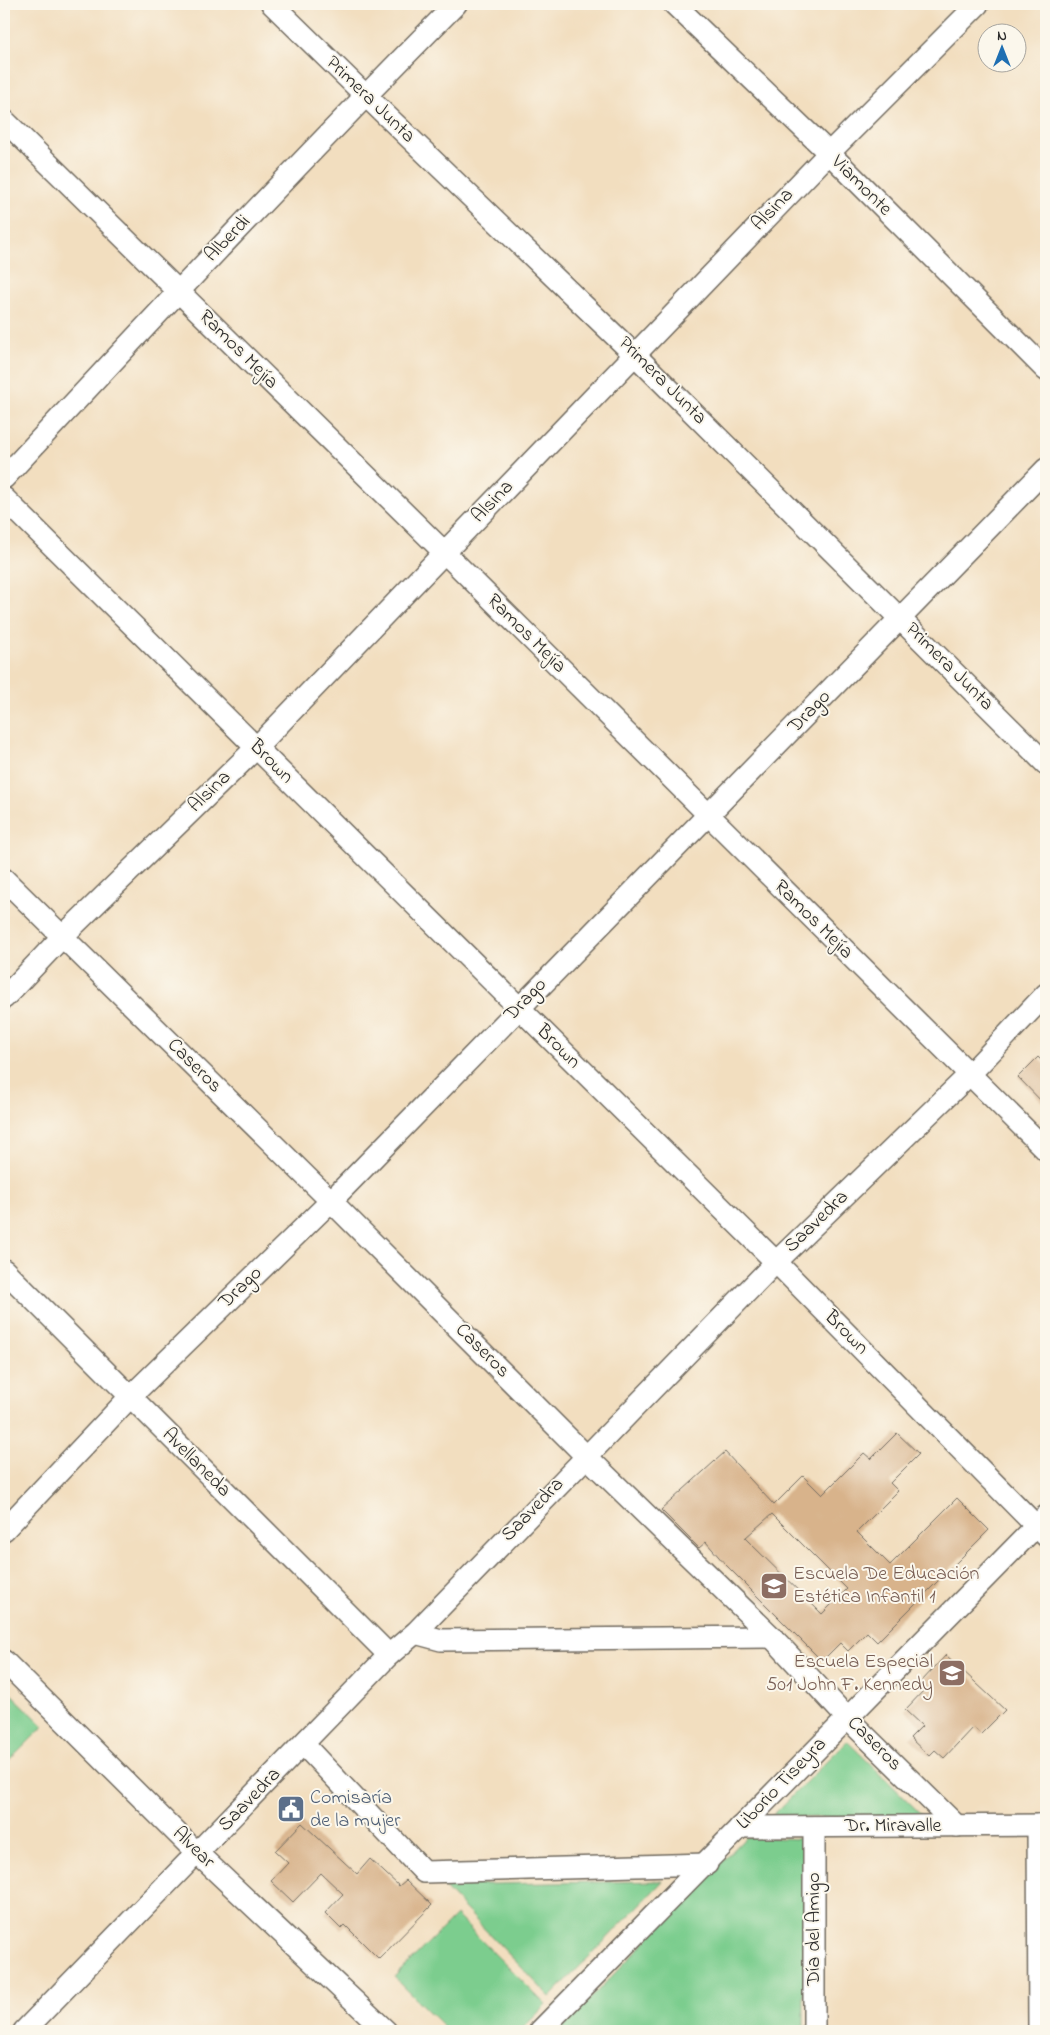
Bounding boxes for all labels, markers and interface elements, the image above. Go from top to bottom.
north arrow [978,22,1028,72]
text: N [997,26,1007,47]
street label: Primera Junta [318,50,422,150]
street label: Viamonte [823,148,898,223]
street label: Alsina [745,182,801,238]
street label: Alberdi [198,209,258,269]
street label: Ramos Mejía [192,304,284,396]
street label: Primera Junta [611,330,713,432]
street label: Alsina [465,474,521,530]
street label: Ramos Mejía [480,588,572,680]
street label: Primera Junta [898,616,1000,718]
street label: Drago [781,684,839,742]
street label: Brown [241,732,300,791]
street label: Alsina [182,764,238,820]
street label: Ramos Mejía [767,874,859,966]
street label: Drago [497,972,555,1030]
street label: Brown [528,1017,587,1076]
street label: Caseros [160,1032,228,1100]
street label: Saavedra [778,1184,856,1260]
street label: Drago [212,1260,270,1318]
street label: Brown [816,1303,875,1362]
street label: Caseros [448,1317,516,1385]
street label: Avellaneda [155,1422,237,1504]
street label: Saavedra [495,1471,571,1549]
place label: Escuela De Educación Estética Infantil 1 [793,1560,980,1612]
school or university icon: Escuela De Educación Estética Infantil 1 [759,1571,789,1601]
place label: Escuela Especial 501 John F. Kennedy [766,1648,933,1700]
school or university icon: Escuela Especial 501 John F. Kennedy [937,1658,967,1688]
street label: Caseros [840,1710,908,1778]
street label: Liborio Tiseyra [730,1731,834,1837]
street label: Saavedra [212,1761,288,1839]
place label: Comisaría de la mujer [310,1784,401,1836]
public building icon: Comisaría de la mujer [276,1794,306,1824]
street label: Dr. Miravalle [844,1812,941,1841]
street label: Alvear [165,1820,222,1876]
street label: Día del Amigo [800,1872,830,1987]

